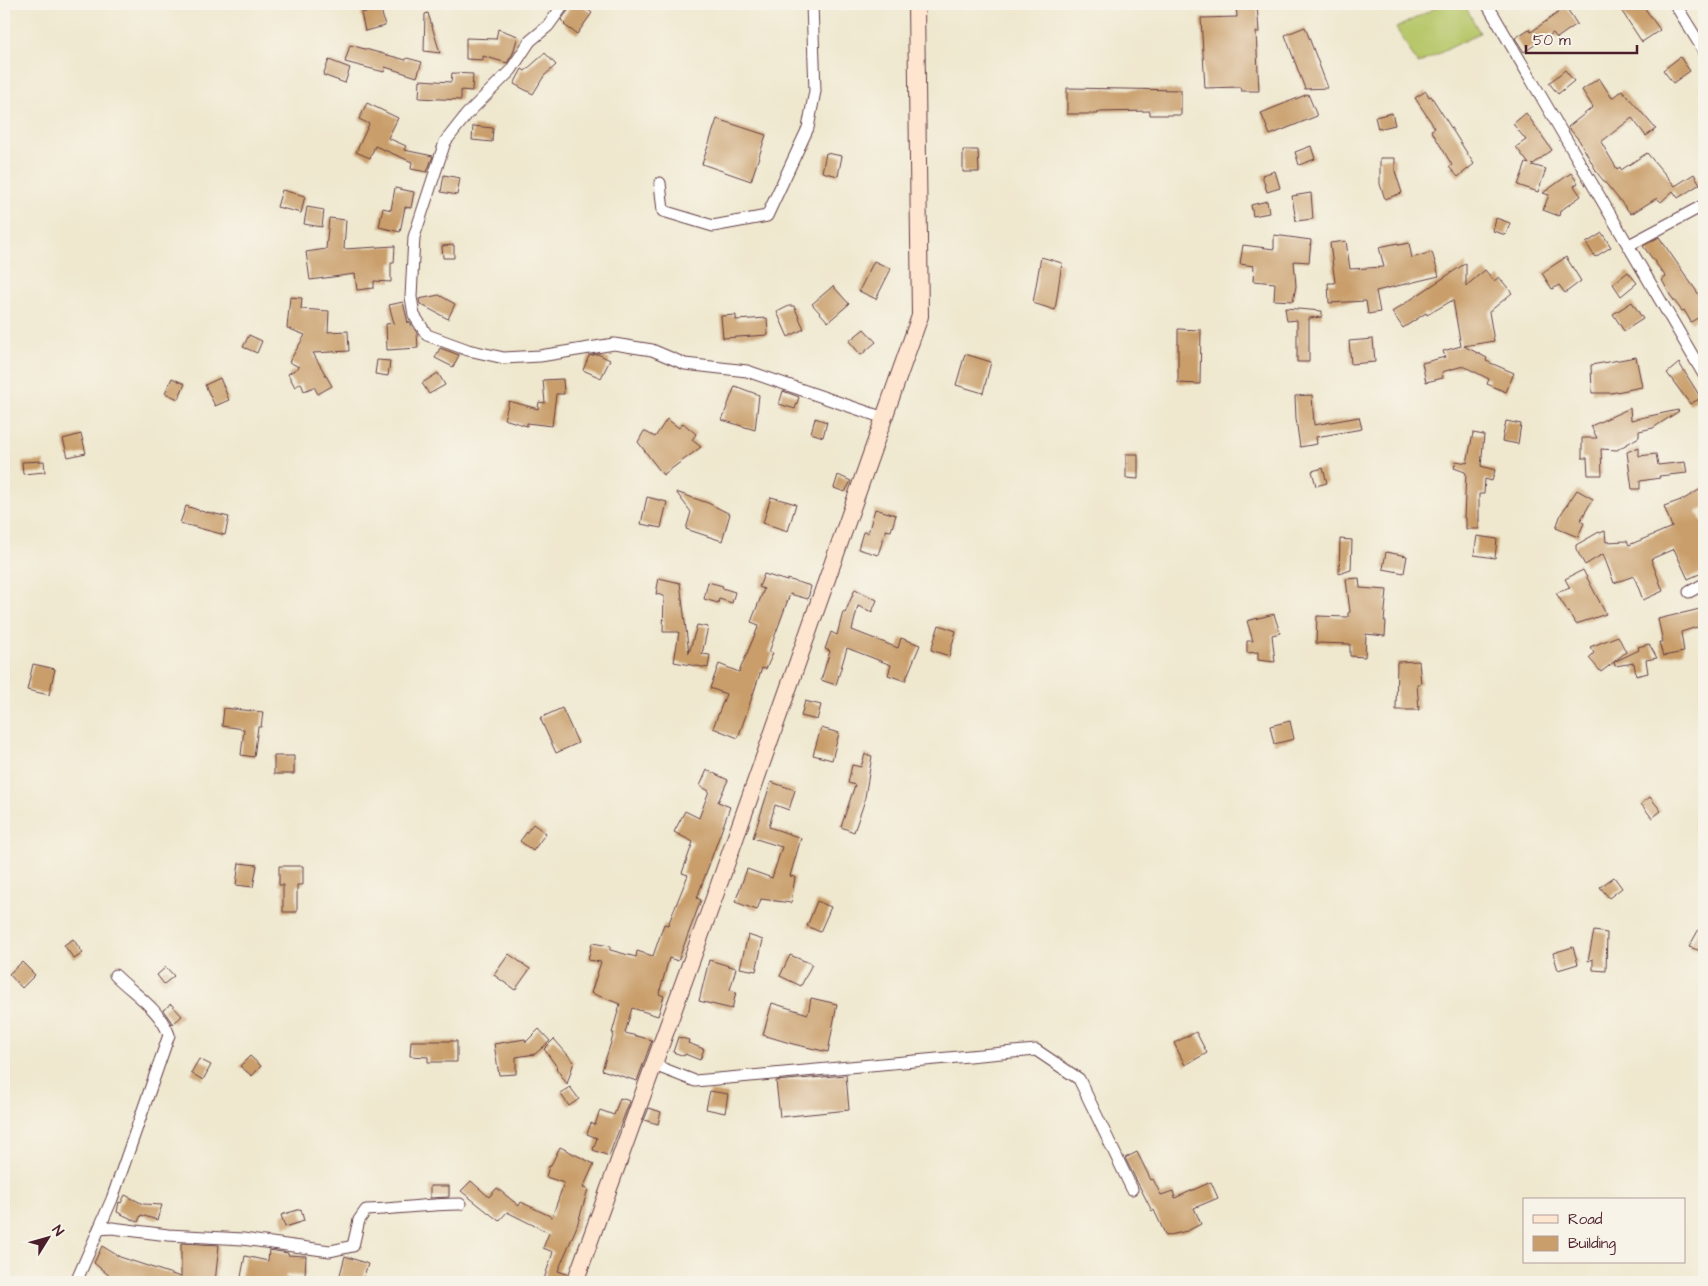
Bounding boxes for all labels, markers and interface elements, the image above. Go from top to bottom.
scale bar [1526,22,1637,54]
text: 50 m [1533,30,1571,51]
legend [1523,1198,1686,1264]
text: Road [1568,1209,1603,1230]
north arrow [22,1214,72,1264]
text: N [47,1221,68,1240]
text: Building [1568,1233,1616,1255]

